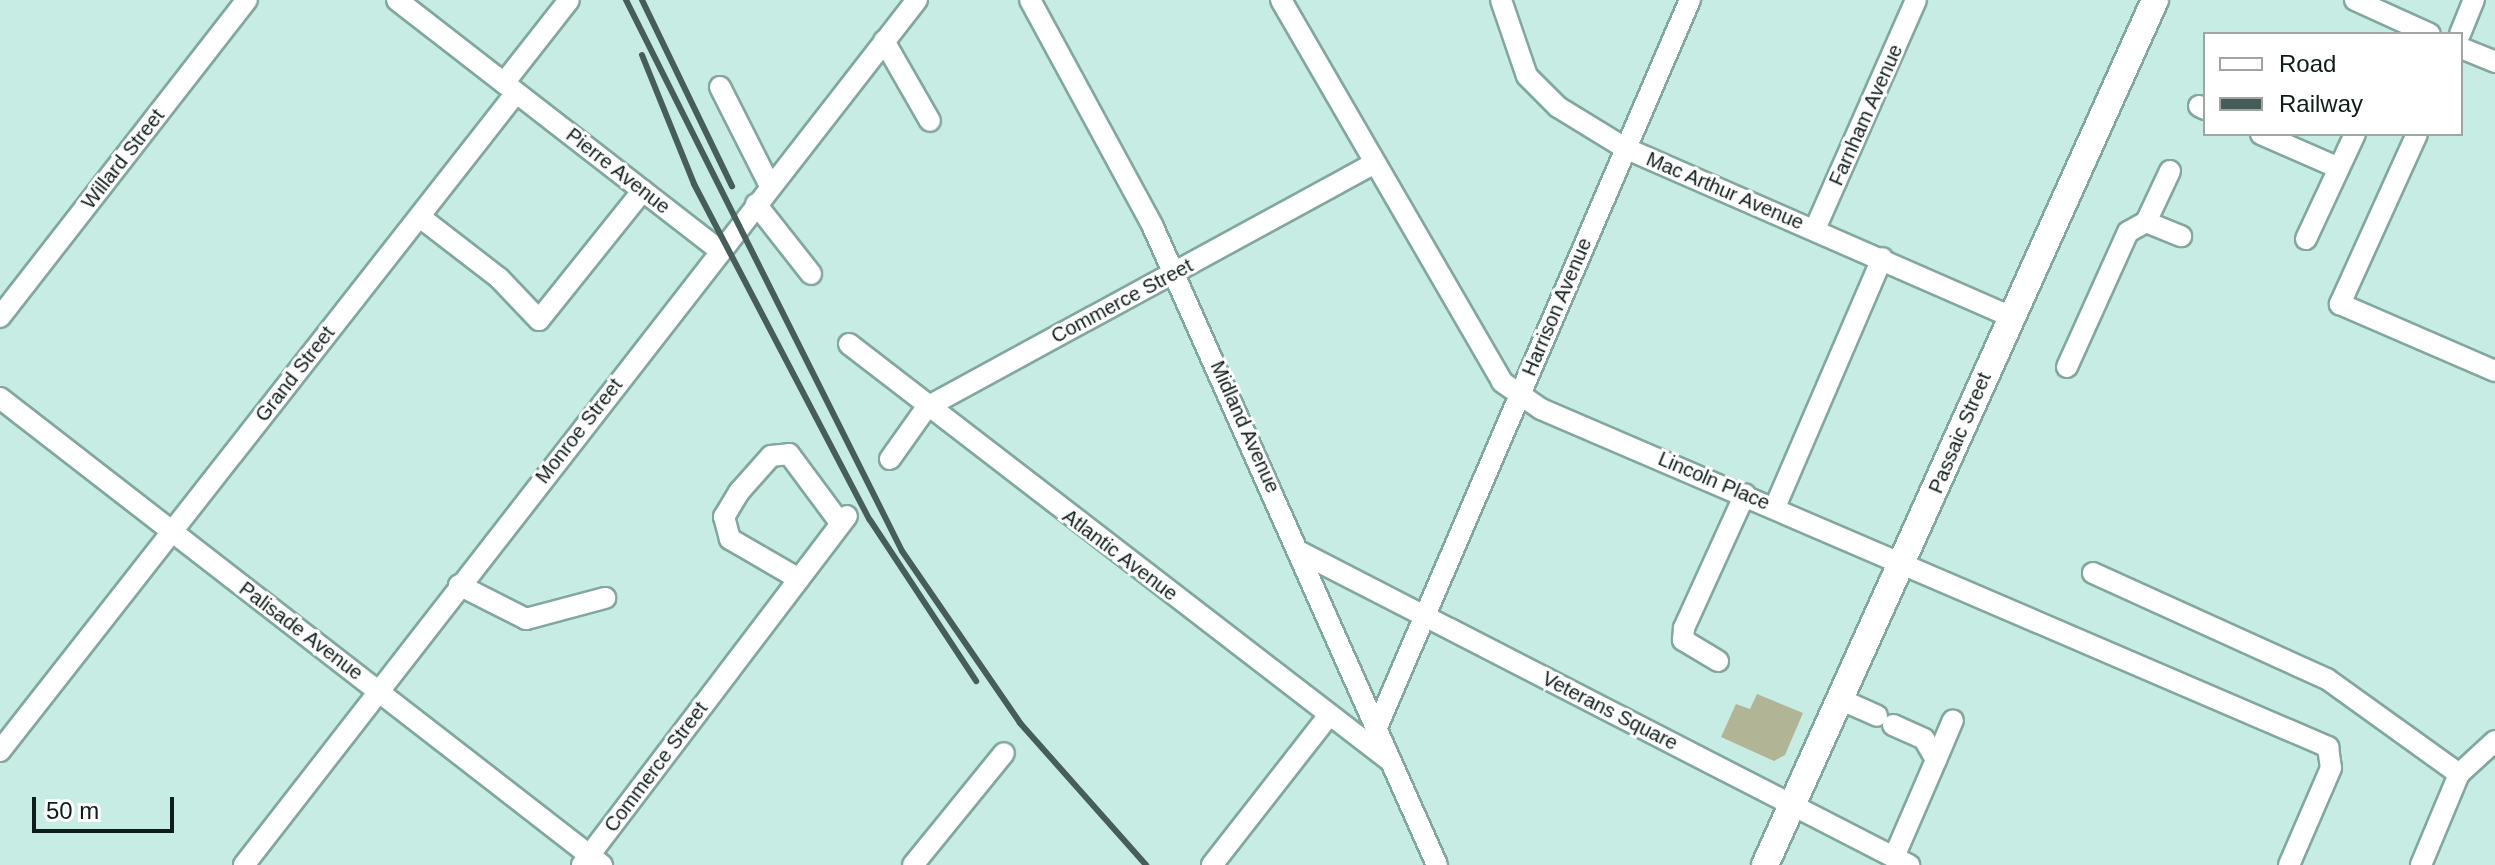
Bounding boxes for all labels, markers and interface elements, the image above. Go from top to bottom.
legend [2203,32,2463,136]
street label: Farnham Avenue [1824,40,1908,190]
text: Road [2279,50,2336,77]
text: Railway [2279,90,2363,117]
street label: Willard Street [77,104,169,214]
street label: Pierre Avenue [561,123,675,219]
street label: Mac Arthur Avenue [1642,147,1808,235]
street label: Harrison Avenue [1517,234,1597,380]
street label: Commerce Street [1047,254,1197,348]
street label: Grand Street [250,321,340,427]
street label: Midland Avenue [1205,357,1285,497]
street label: Passaic Street [1924,369,1996,497]
street label: Monroe Street [531,374,627,488]
street label: Lincoln Place [1655,447,1773,515]
street label: Atlantic Avenue [1057,504,1183,606]
street label: Palisade Avenue [234,576,368,686]
street label: Veterans Square [1538,666,1682,756]
street label: Commerce Street [599,697,713,837]
scale bar [36,781,178,831]
text: 50 m [46,797,99,824]

